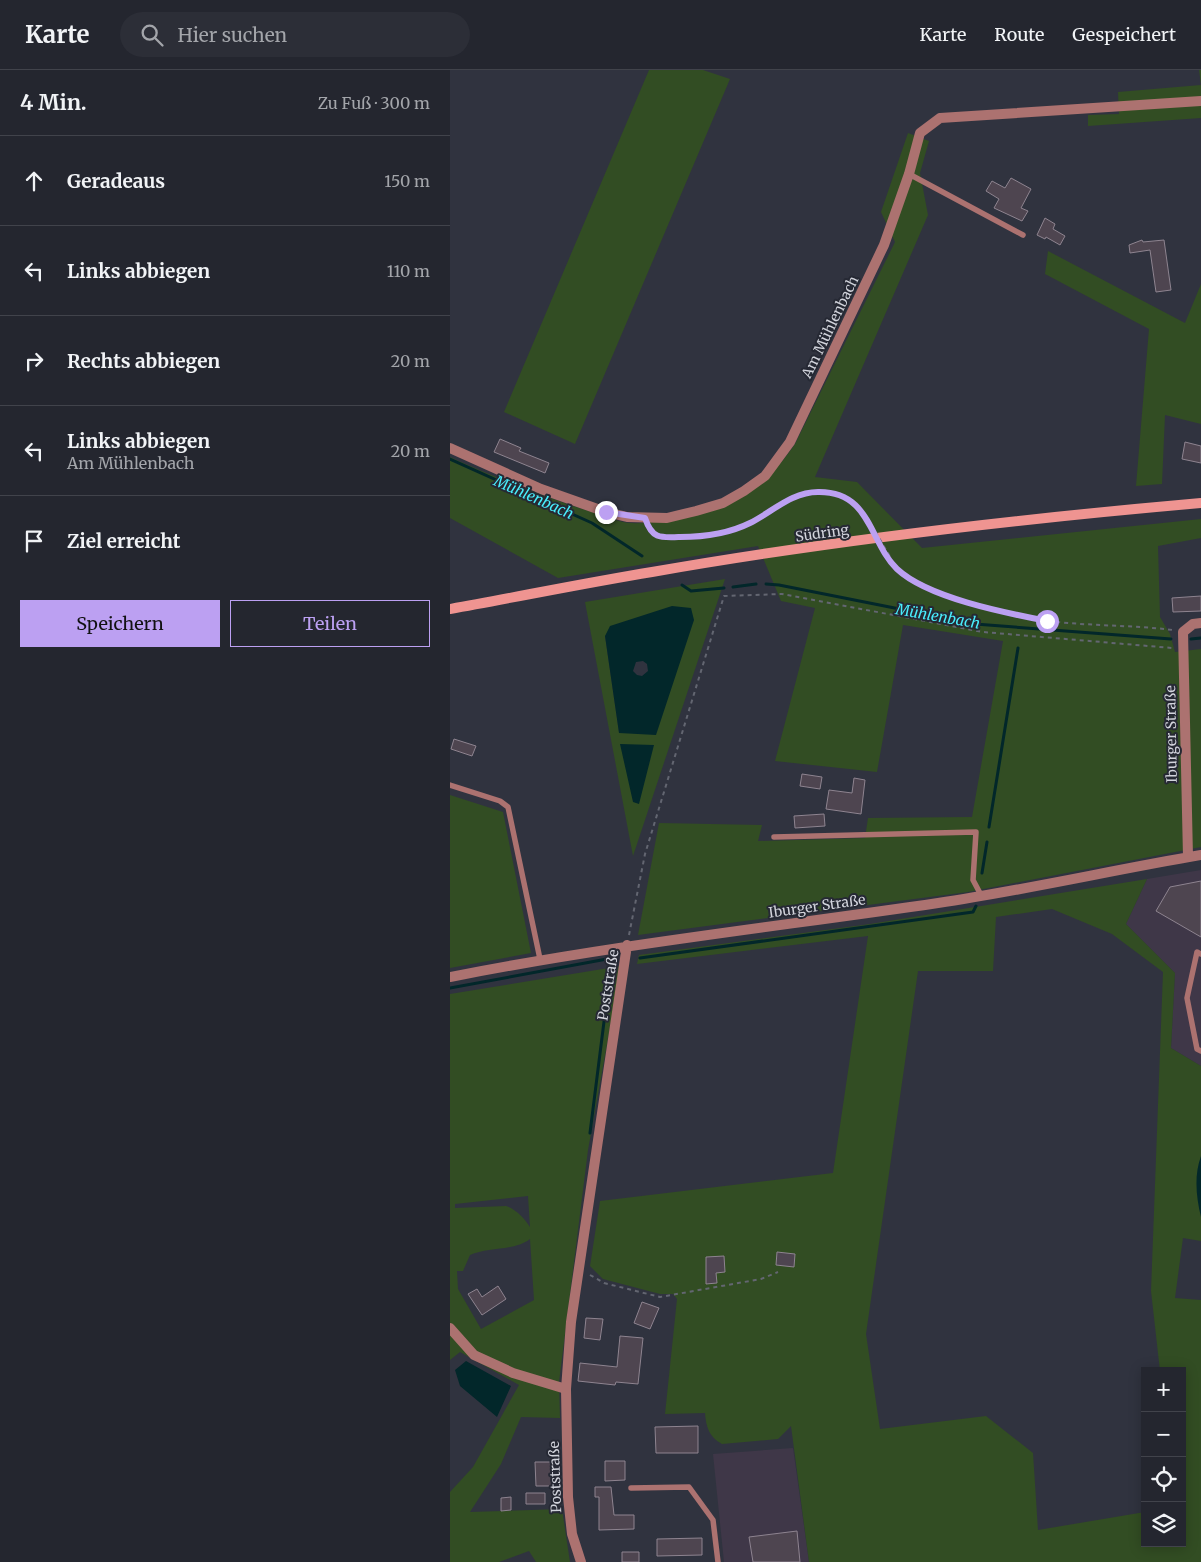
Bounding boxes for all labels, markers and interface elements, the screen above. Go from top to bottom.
search box [120,12,470,57]
text: Karte [25,19,90,50]
icon: search [138,21,166,49]
text: Hier suchen [178,23,287,47]
text: Karte [920,23,966,46]
text: Route [994,23,1044,46]
text: Gespeichert [1072,23,1176,46]
text: 4 Min. [20,89,87,116]
text: Zu Fuß · 300 m [318,93,430,113]
icon: ahead [20,167,48,195]
text: Geradeaus [67,169,165,193]
text: 150 m [384,171,430,191]
icon: left [20,257,48,285]
text: Links abbiegen [67,259,210,283]
text: 110 m [387,261,430,281]
street label: Am Mühlenbach [797,273,863,382]
icon: right [20,347,48,375]
text: Rechts abbiegen [67,349,220,373]
text: 20 m [391,351,430,371]
text: Links abbiegen [67,429,210,453]
icon: left [20,437,48,465]
text: 20 m [391,441,430,461]
text: Am Mühlenbach [67,453,194,473]
water label: Mühlenbach [490,471,577,523]
route end [595,501,618,524]
street label: Südring [794,520,850,546]
icon: arrive [20,527,48,555]
text: Ziel erreicht [67,529,180,553]
water label: Mühlenbach [893,599,982,633]
button: Speichern [20,600,220,647]
button: Teilen [230,600,430,647]
route start [1036,610,1059,633]
street label: Iburger Straße [1161,685,1181,783]
street label: Iburger Straße [767,890,867,922]
street label: Poststraße [593,948,623,1022]
map controls [1141,1367,1186,1547]
button: + [1141,1367,1186,1412]
button: − [1141,1412,1186,1457]
street label: Poststraße [545,1441,565,1513]
button: locate [1141,1457,1186,1502]
button: layers [1141,1502,1186,1547]

